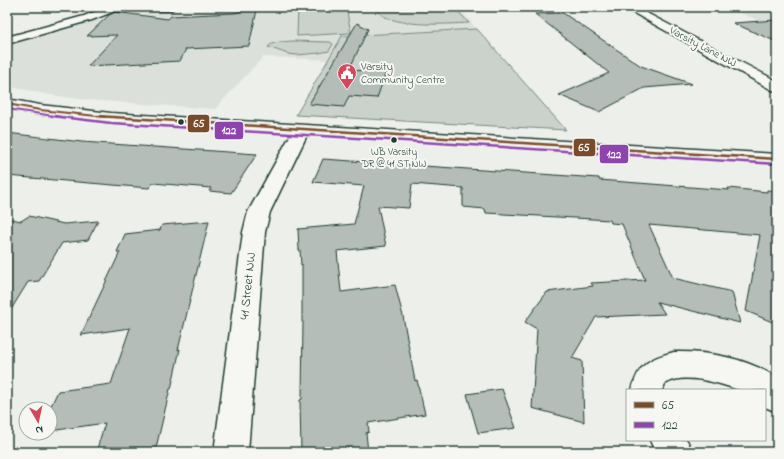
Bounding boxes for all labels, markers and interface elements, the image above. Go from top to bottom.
street label: Varsity Lane NW [665,22,739,72]
place label: Varsity Community Centre [360,59,445,89]
public building icon: Varsity Community Centre [336,62,358,90]
line badge: 65 [187,114,210,133]
text: 65 [192,116,205,132]
unlabelled marker [176,117,186,127]
line badge: 122 [214,121,244,140]
text: 122 [222,123,237,139]
marker: WB Varsity DR @ 41 ST NW [389,135,399,145]
line badge: 65 [573,138,596,157]
text: 65 [577,140,590,156]
line badge: 122 [599,144,629,164]
place label: WB Varsity DR @ 41 ST NW [361,145,426,172]
text: 122 [607,147,622,163]
street label: 41 Street NW [235,251,261,321]
legend [626,389,766,441]
text: 65 [662,397,674,415]
north arrow [18,401,58,441]
text: 122 [662,417,678,435]
text: N [34,421,44,438]

